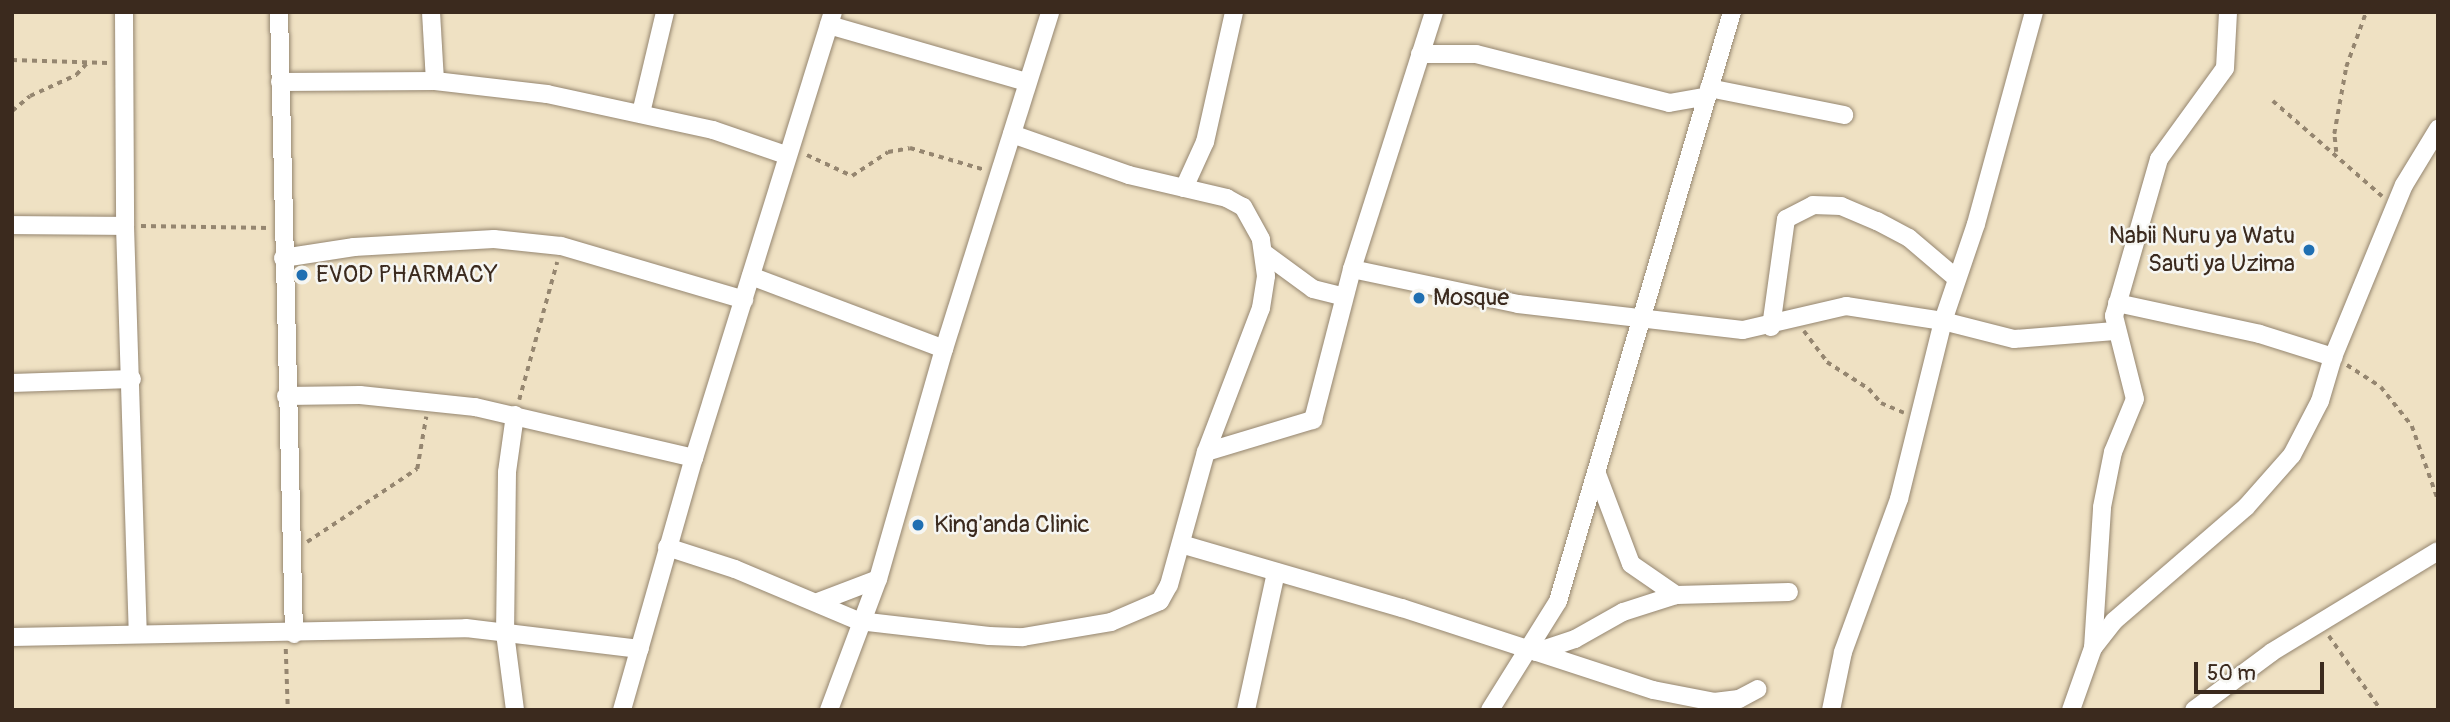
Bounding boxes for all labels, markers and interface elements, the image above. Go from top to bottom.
place label: Nabii Nuru ya Watu Sauti ya Uzima [2109,222,2295,278]
marker: Nabii Nuru ya Watu Sauti ya Uzima [2301,242,2317,258]
place label: EVOD PHARMACY [316,261,498,289]
marker: EVOD PHARMACY [294,267,310,283]
place label: Mosque [1433,284,1509,312]
marker: Mosque [1411,290,1427,306]
place label: King'anda Clinic [934,511,1090,539]
marker: King'anda Clinic [908,515,928,535]
scale bar [2198,648,2328,692]
text: 50 m [2207,660,2256,687]

